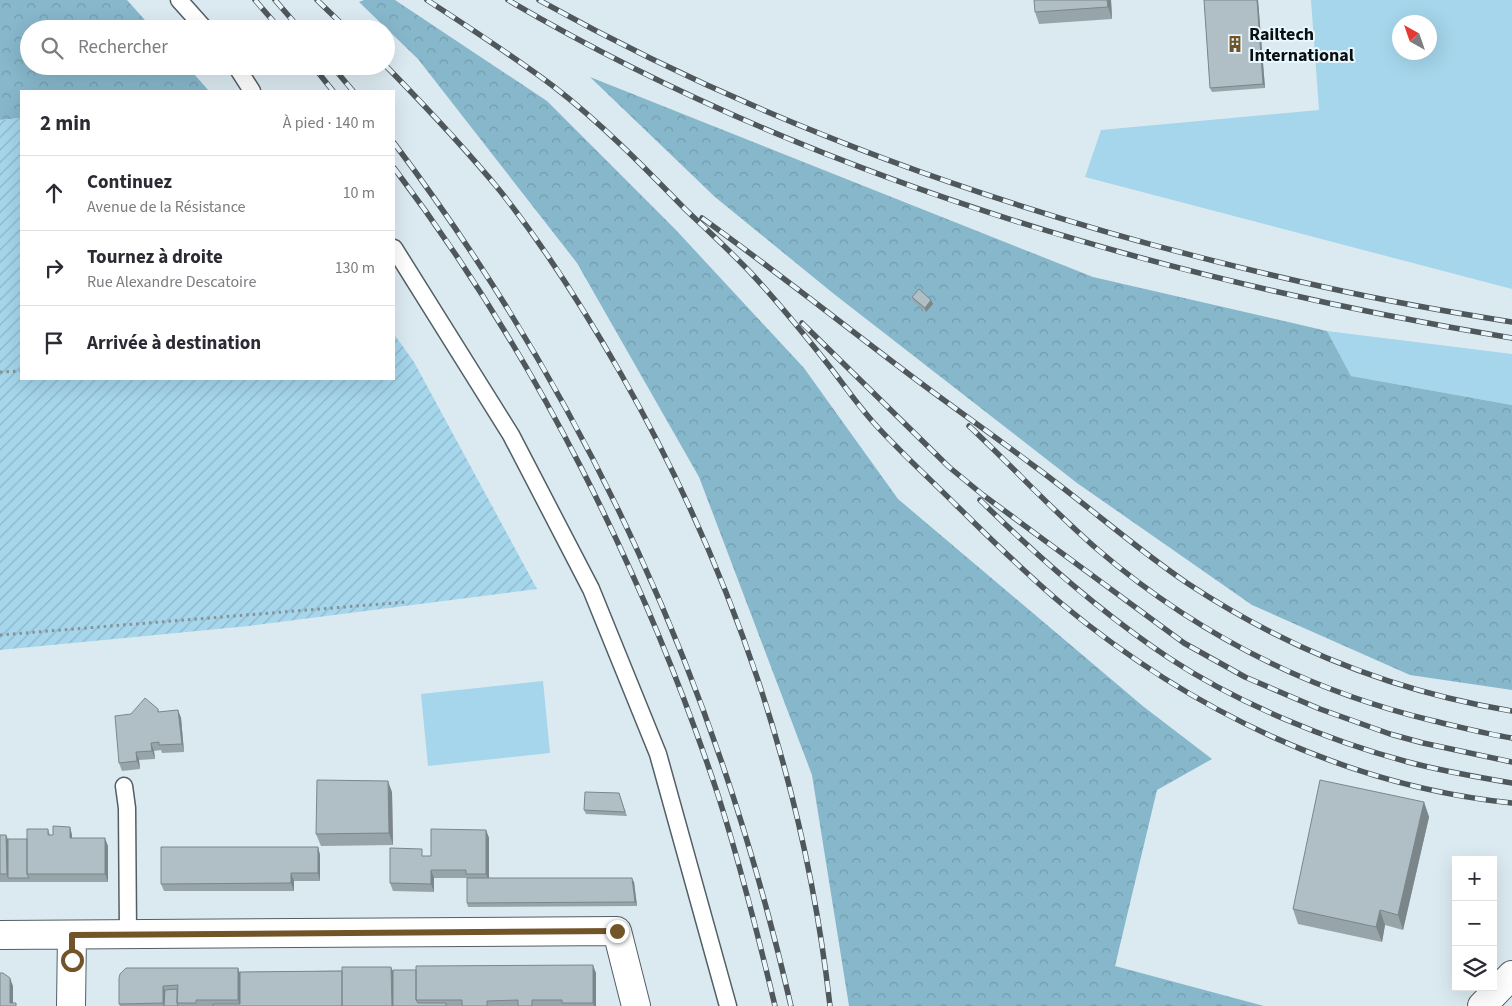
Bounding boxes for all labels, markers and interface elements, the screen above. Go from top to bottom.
north arrow [1392,15,1437,60]
search box [20,20,395,75]
place label: Railtech International [1249,22,1354,68]
icon: search [38,34,66,62]
text: Rechercher [78,34,168,61]
building icon: Railtech International [1225,34,1245,54]
text: 2 min [40,108,91,138]
text: À pied · 140 m [283,112,375,134]
text: Continuez [87,169,172,196]
icon: ahead [40,179,68,207]
text: 10 m [343,182,375,204]
text: Avenue de la Résistance [87,196,246,218]
text: Tournez à droite [87,244,223,271]
icon: right [40,254,68,282]
text: 130 m [335,257,375,279]
text: Rue Alexandre Descatoire [87,271,256,293]
icon: arrive [40,329,68,357]
text: Arrivée à destination [87,330,261,357]
map controls [1452,856,1497,991]
button: + [1452,856,1497,901]
button: − [1452,901,1497,946]
route end [606,920,629,943]
button: layers [1452,946,1497,991]
route start [61,949,84,972]

